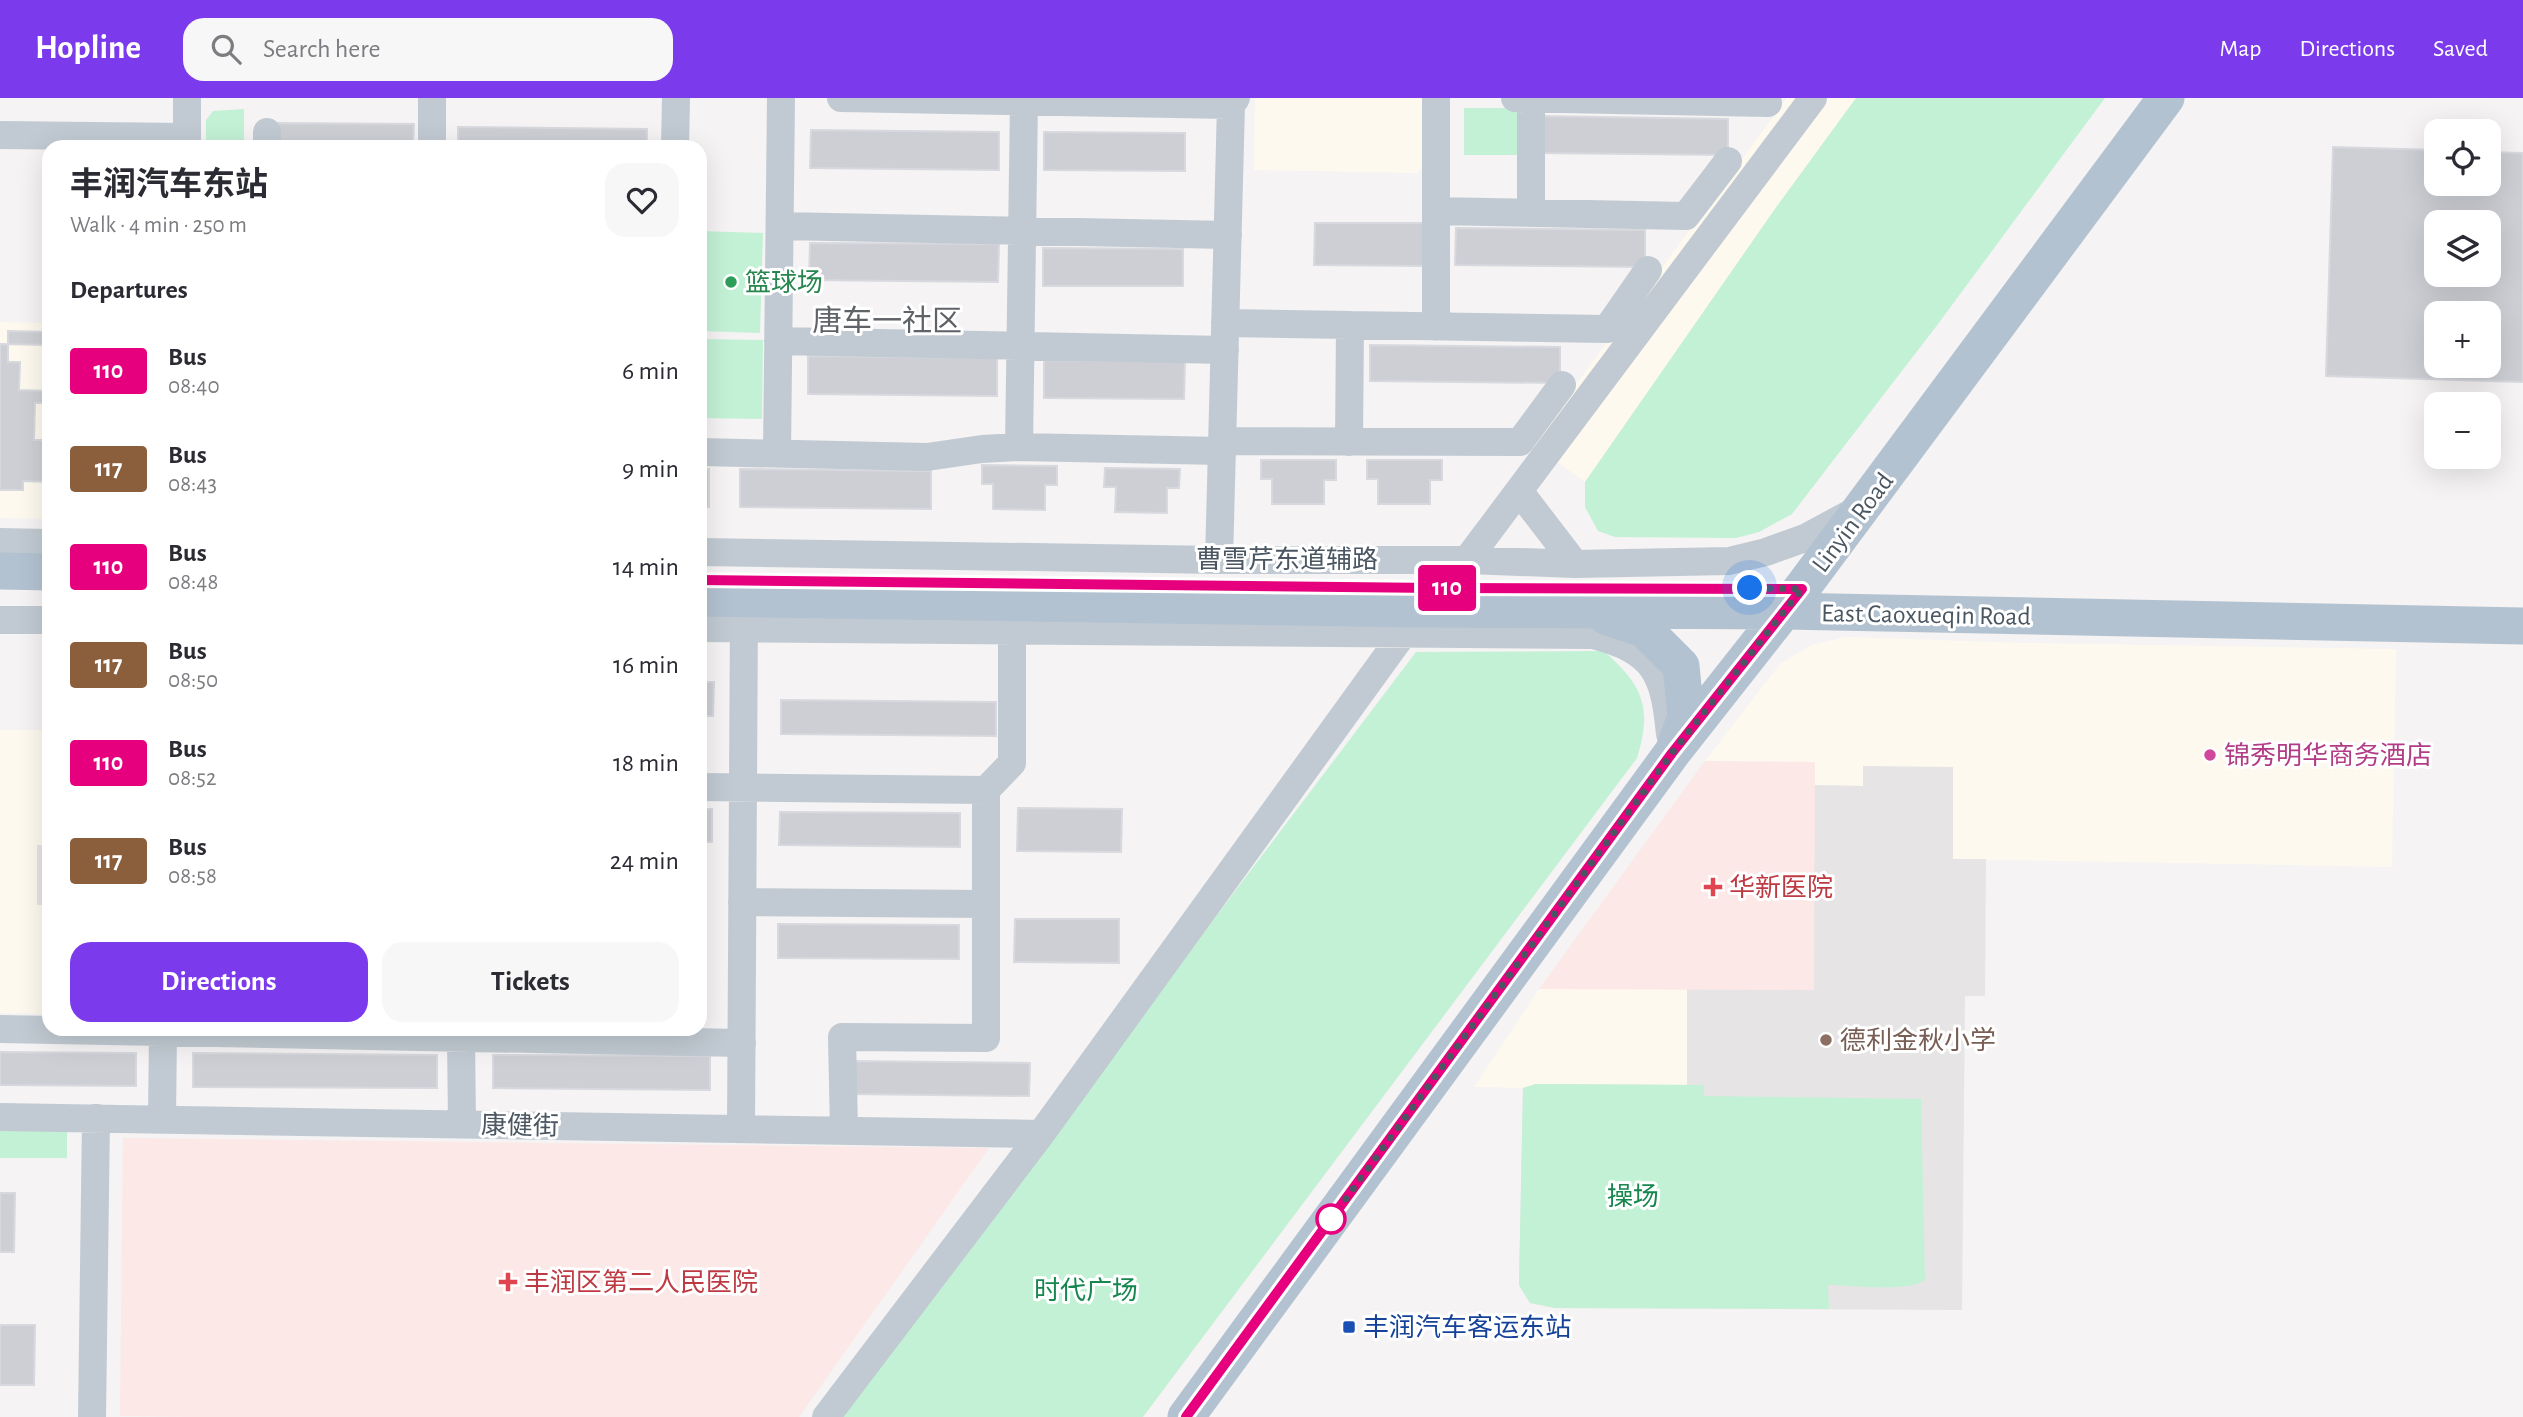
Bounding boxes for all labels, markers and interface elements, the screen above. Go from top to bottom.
search box [183,18,673,81]
icon: search [207,30,245,68]
text: Hopline [35,32,141,65]
text: Search here [263,36,381,62]
text: Map [2219,37,2261,61]
text: Directions [2299,37,2395,61]
text: Saved [2433,37,2488,61]
map controls [2424,119,2501,469]
button: locate [2424,119,2501,196]
button: heart [605,163,679,237]
text: 丰润汽车东站 [70,169,268,202]
button: layers [2424,210,2501,287]
text: Walk · 4 min · 250 m [70,214,247,237]
place label: 篮球场 [745,269,823,296]
marker: 篮球场 [723,274,739,290]
text: Departures [70,277,188,303]
button: + [2424,301,2501,378]
district label: 唐车一社区 [812,305,962,337]
text: Bus [168,344,207,370]
text: 6 min [622,358,679,384]
text: 110 [94,359,123,383]
text: 08:40 [168,375,220,398]
button: − [2424,392,2501,469]
text: Bus [168,442,207,468]
text: 9 min [622,456,679,482]
text: 117 [95,457,122,481]
street label: Linyin Road [1807,468,1898,577]
text: 08:43 [168,473,217,496]
text: Bus [168,540,207,566]
street label: 曹雪芹东道辅路 [1196,545,1378,573]
text: 14 min [613,554,679,580]
text: 110 [94,555,123,579]
line badge: 110 [1407,565,1487,611]
your location [1732,570,1767,605]
text: 08:48 [168,571,218,594]
text: 110 [1432,576,1462,600]
street label: East Caoxueqin Road [1821,600,2031,630]
text: Bus [168,638,207,664]
text: 16 min [613,652,679,678]
text: 117 [95,653,122,677]
text: 08:50 [168,669,218,692]
text: Bus [168,736,207,762]
place label: 锦秀明华商务酒店 [2224,742,2432,769]
marker: 锦秀明华商务酒店 [2202,747,2218,763]
text: 18 min [613,750,679,776]
text: 110 [94,751,123,775]
text: 08:52 [168,767,216,790]
text: Bus [168,834,207,860]
text: 24 min [610,848,679,874]
text: 117 [95,849,122,873]
text: 08:58 [168,865,217,888]
place label: 华新医院 [1729,873,1833,901]
marker: 华新医院 [1703,877,1723,897]
button: Directions [70,942,368,1022]
button: Tickets [382,942,679,1022]
place label: 德利金秋小学 [1840,1026,1996,1054]
marker: 德利金秋小学 [1818,1032,1834,1048]
street label: 康健街 [481,1111,559,1140]
park label: 操场 [1607,1183,1659,1210]
unlabelled marker [1316,1204,1346,1234]
place label: 丰润区第二人民医院 [524,1268,758,1296]
marker: 丰润区第二人民医院 [498,1272,518,1292]
park label: 时代广场 [1034,1277,1138,1304]
place label: 丰润汽车客运东站 [1363,1313,1571,1341]
marker: 丰润汽车客运东站 [1341,1319,1357,1335]

